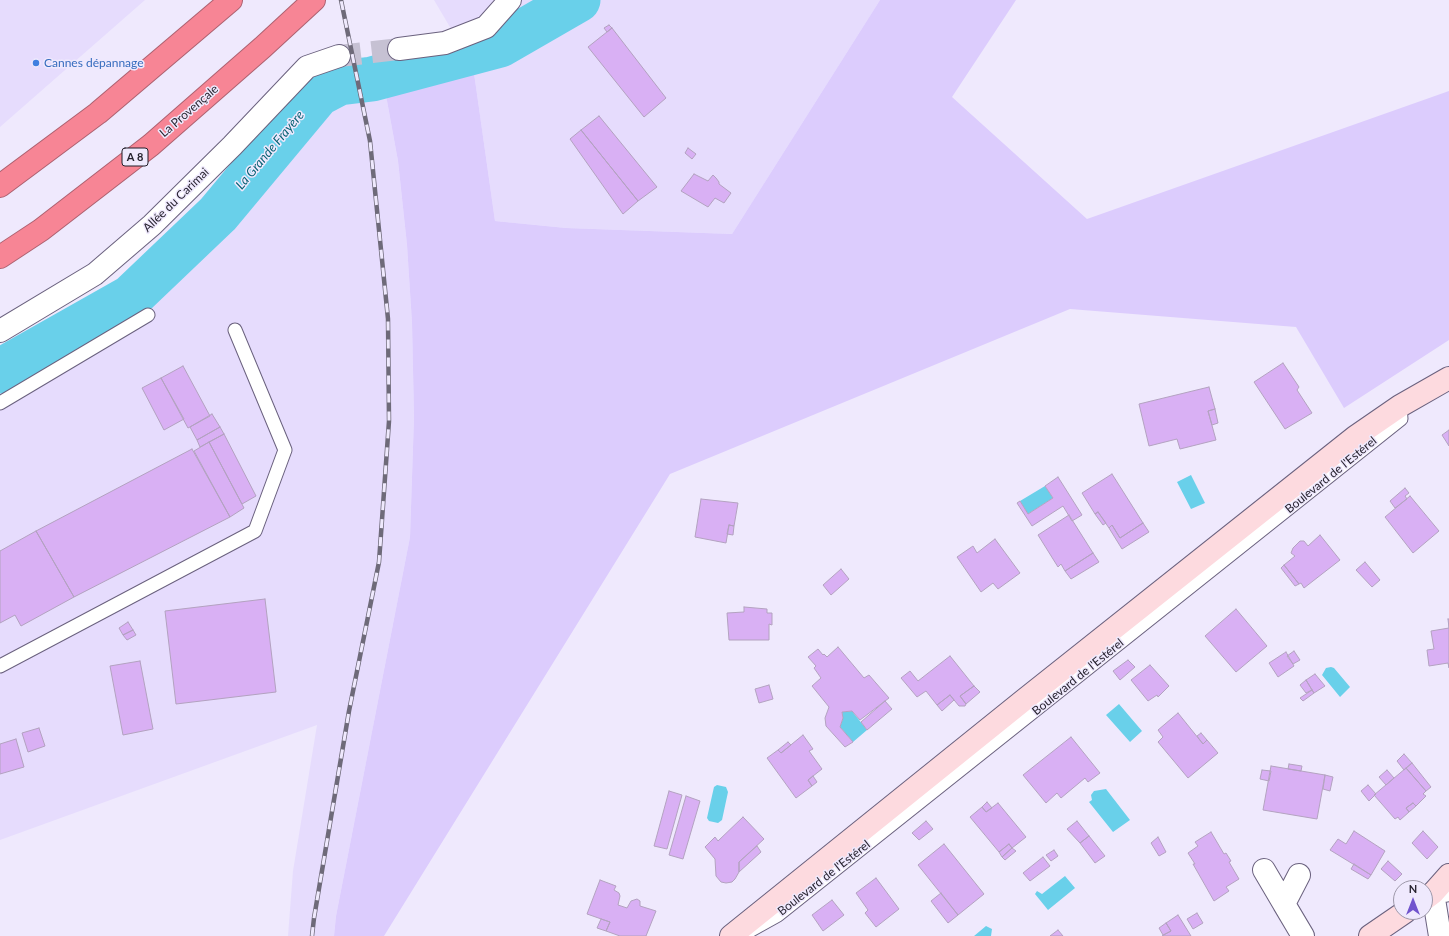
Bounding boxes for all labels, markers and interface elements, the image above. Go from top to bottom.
place label: Cannes dépannage [44,56,144,70]
marker: Cannes dépannage [31,58,41,68]
street label: La Provençale [157,82,221,140]
water label: La Grande Frayère [233,107,307,193]
road number: A 8 [122,148,148,166]
street label: Allée du Carimai [140,165,212,235]
street label: Boulevard de l'Estérel [1282,434,1380,516]
street label: Boulevard de l'Estérel [1029,636,1127,718]
street label: Boulevard de l'Estérel [775,837,873,919]
north arrow [1393,880,1433,920]
text: N [1409,882,1417,895]

